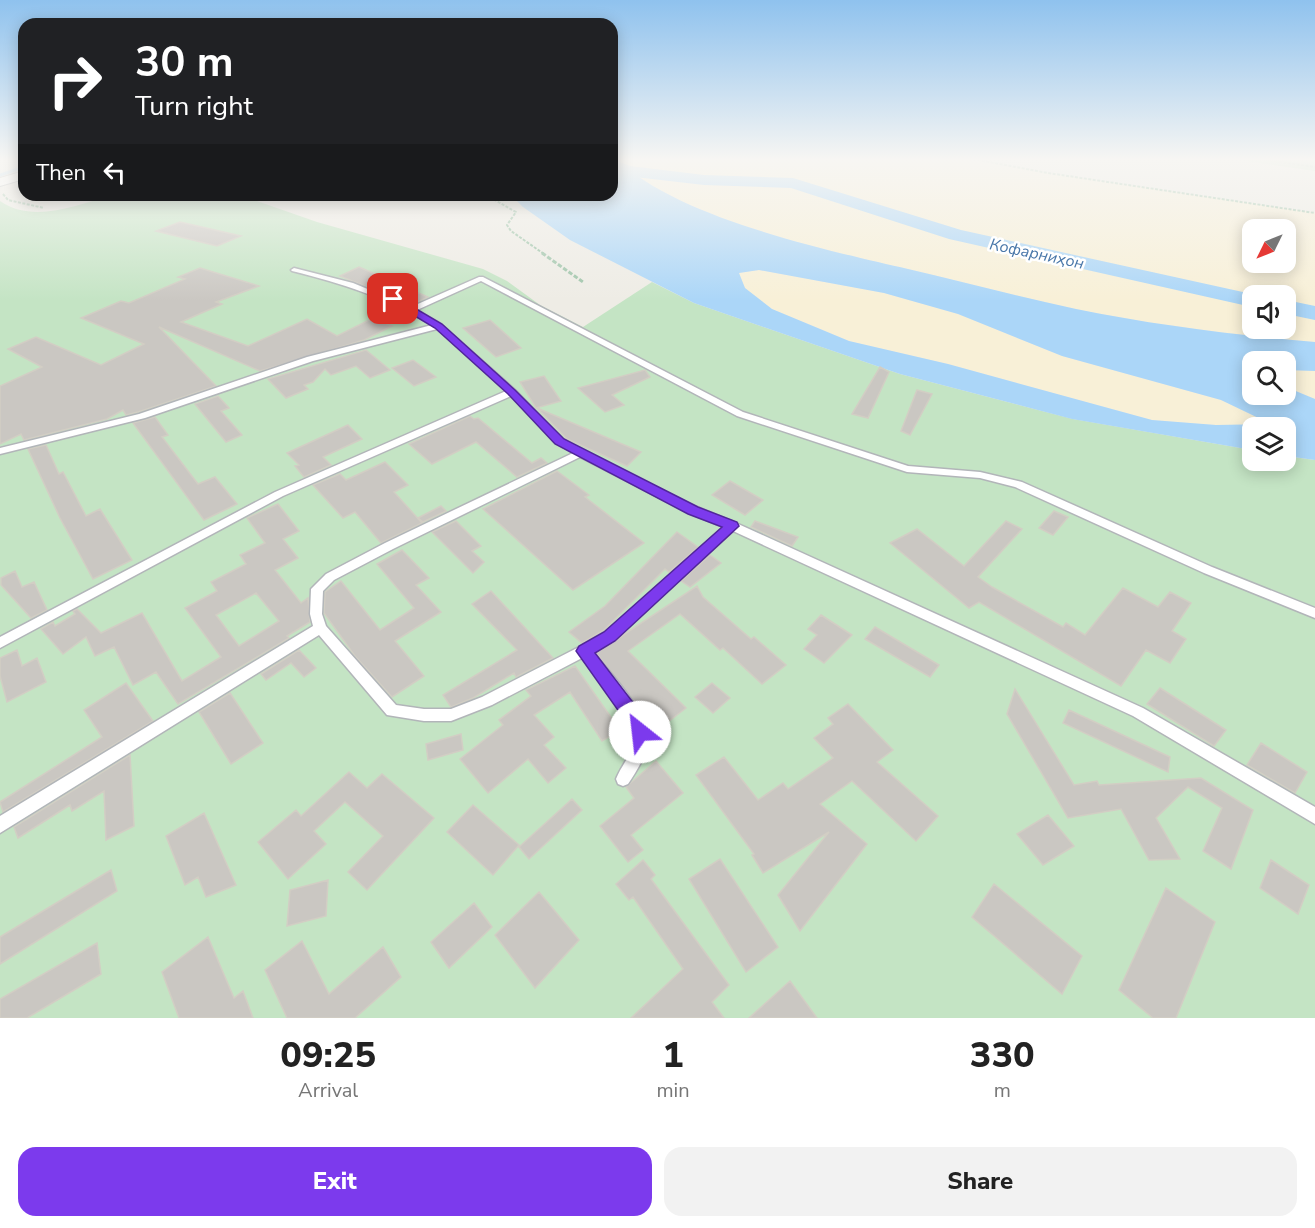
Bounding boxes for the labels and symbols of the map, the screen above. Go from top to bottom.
north arrow [1242,219,1296,273]
water label: Кофарниҳон [988,233,1086,275]
pin [367,273,418,324]
position arrow [608,700,672,764]

